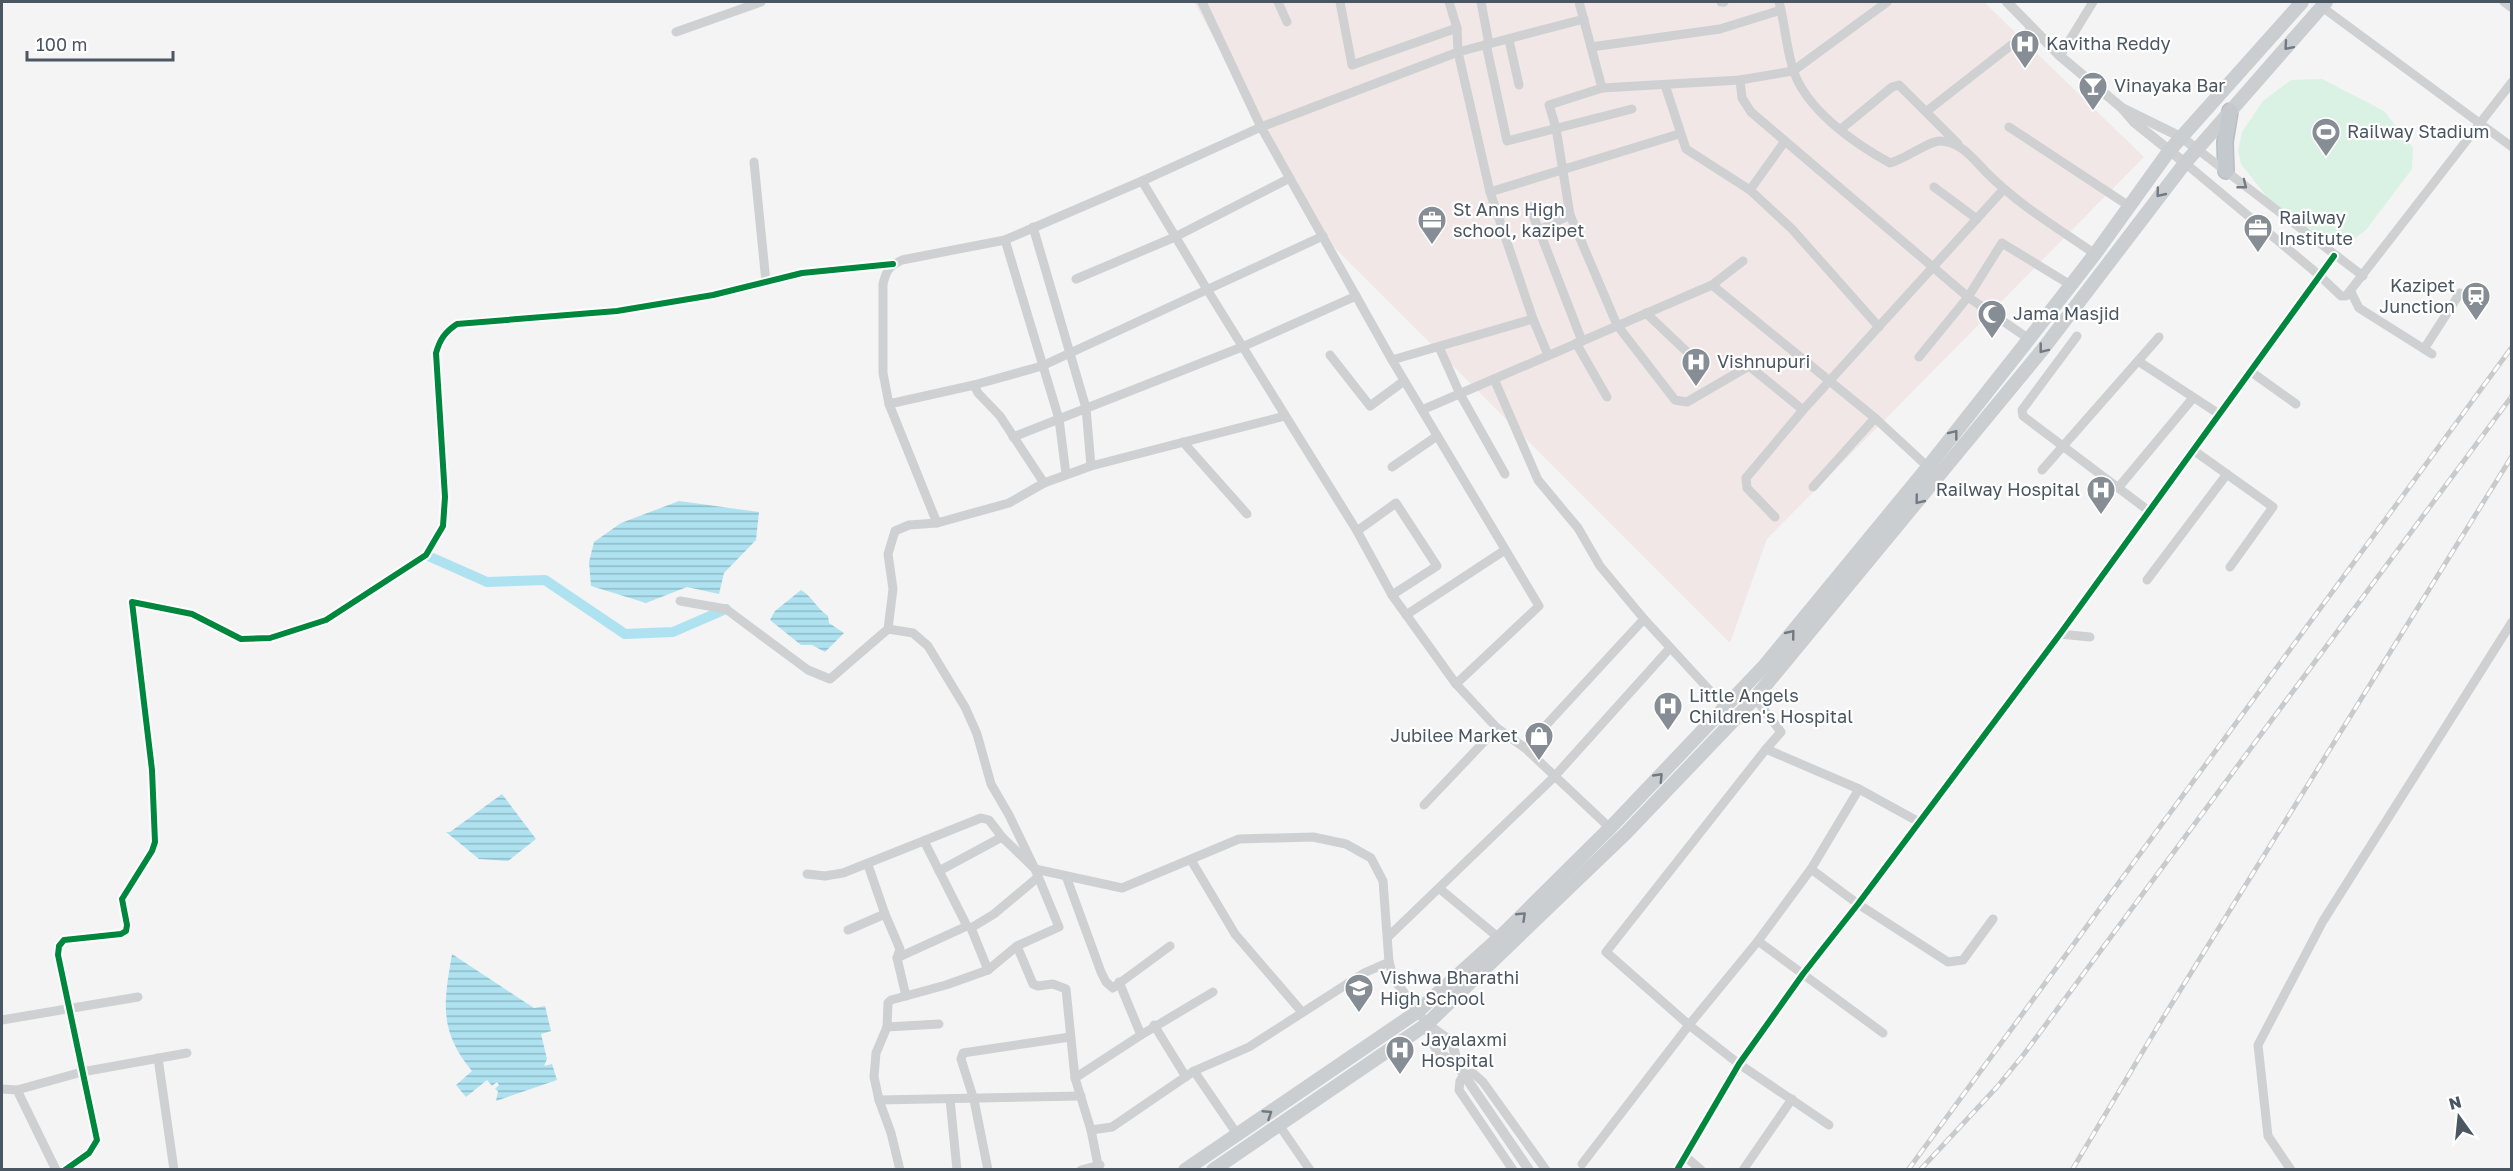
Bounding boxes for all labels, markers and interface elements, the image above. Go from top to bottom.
scale bar [27,24,172,62]
hospital icon: Kavitha Reddy [2009,28,2041,70]
place label: Kavitha Reddy [2046,32,2171,54]
text: 100 m [36,33,87,55]
one-way arrow [2284,39,2295,50]
bar icon: Vinayaka Bar [2077,70,2109,112]
place label: Vinayaka Bar [2114,74,2225,96]
sports icon: Railway Stadium [2310,116,2342,158]
place label: Railway Stadium [2347,120,2490,142]
one-way arrow [2237,178,2248,189]
one-way arrow [2157,187,2168,198]
place label: St Anns High school, kazipet [1453,198,1584,241]
office icon: St Anns High school, kazipet [1416,204,1448,246]
place label: Railway Institute [2279,206,2353,249]
office icon: Railway Institute [2242,212,2274,254]
place label: Kazipet Junction [2379,274,2455,317]
station icon: Kazipet Junction [2460,280,2492,322]
mosque icon: Jama Masjid [1976,298,2008,340]
place label: Jama Masjid [2013,302,2120,324]
one-way arrow [2039,342,2050,353]
hospital icon: Vishnupuri [1680,346,1712,388]
place label: Vishnupuri [1717,350,1810,372]
one-way arrow [1947,430,1958,441]
hospital icon: Railway Hospital [2085,474,2117,516]
place label: Railway Hospital [1936,478,2080,500]
one-way arrow [1916,493,1927,504]
one-way arrow [1784,630,1795,641]
place label: Little Angels Children's Hospital [1689,684,1853,727]
hospital icon: Little Angels Children's Hospital [1652,690,1684,732]
shop icon: Jubilee Market [1523,720,1555,762]
place label: Jubilee Market [1390,724,1518,746]
one-way arrow [1651,773,1662,784]
one-way arrow [1514,912,1525,923]
place label: Vishwa Bharathi High School [1380,966,1519,1009]
school or university icon: Vishwa Bharathi High School [1343,972,1375,1014]
place label: Jayalaxmi Hospital [1421,1028,1507,1071]
hospital icon: Jayalaxmi Hospital [1384,1034,1416,1076]
north arrow [2429,1087,2489,1147]
text: N [2447,1091,2464,1114]
one-way arrow [1262,1109,1272,1121]

